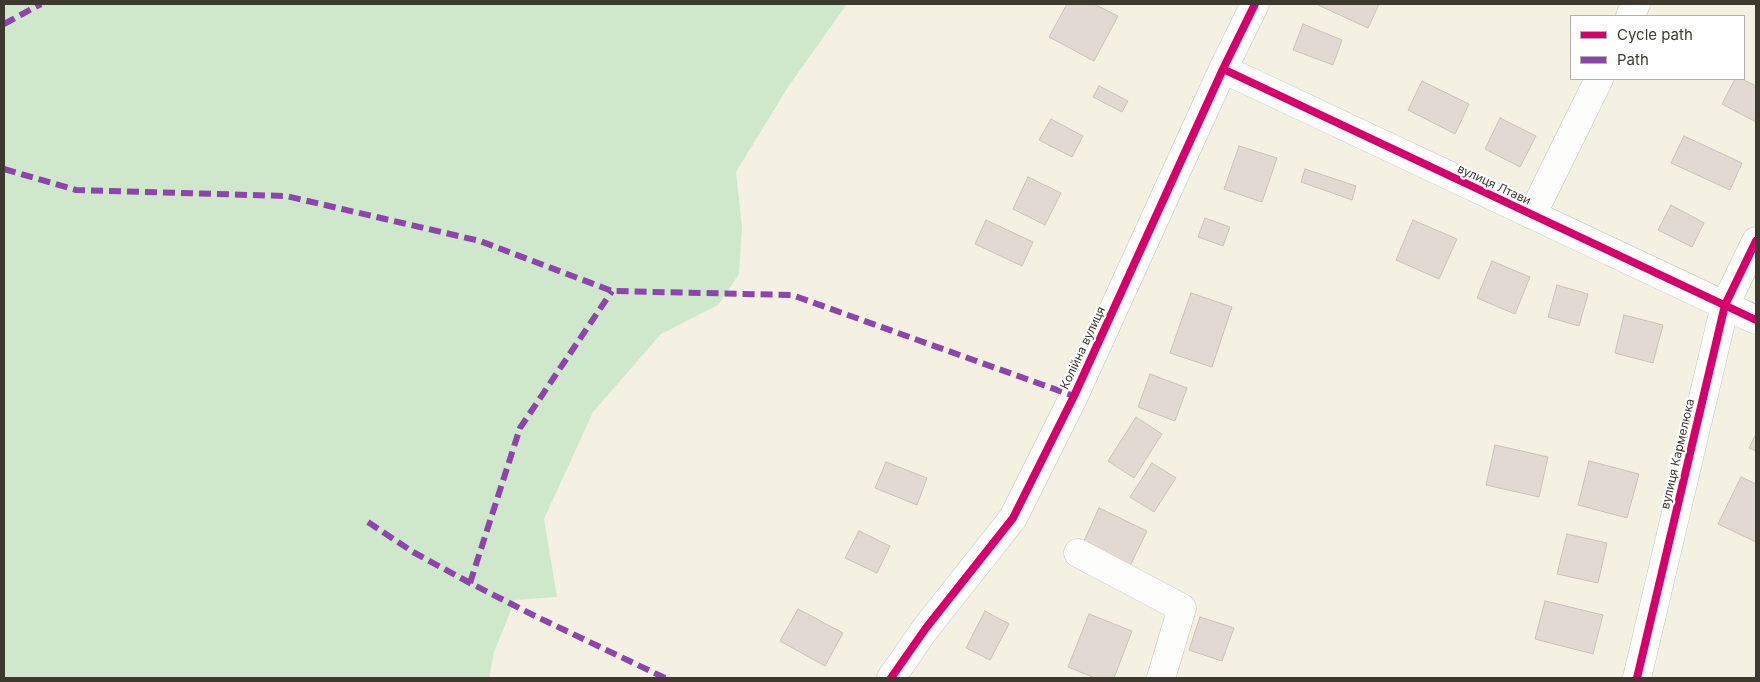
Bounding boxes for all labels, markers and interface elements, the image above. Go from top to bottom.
legend [1570,15,1745,80]
text: Cycle path [1617,25,1693,44]
text: Path [1617,50,1649,69]
street label: вулиця Лтави [1455,162,1533,208]
street label: Колійна вулиця [1058,304,1108,392]
street label: вулиця Кармелюка [1658,397,1698,511]

